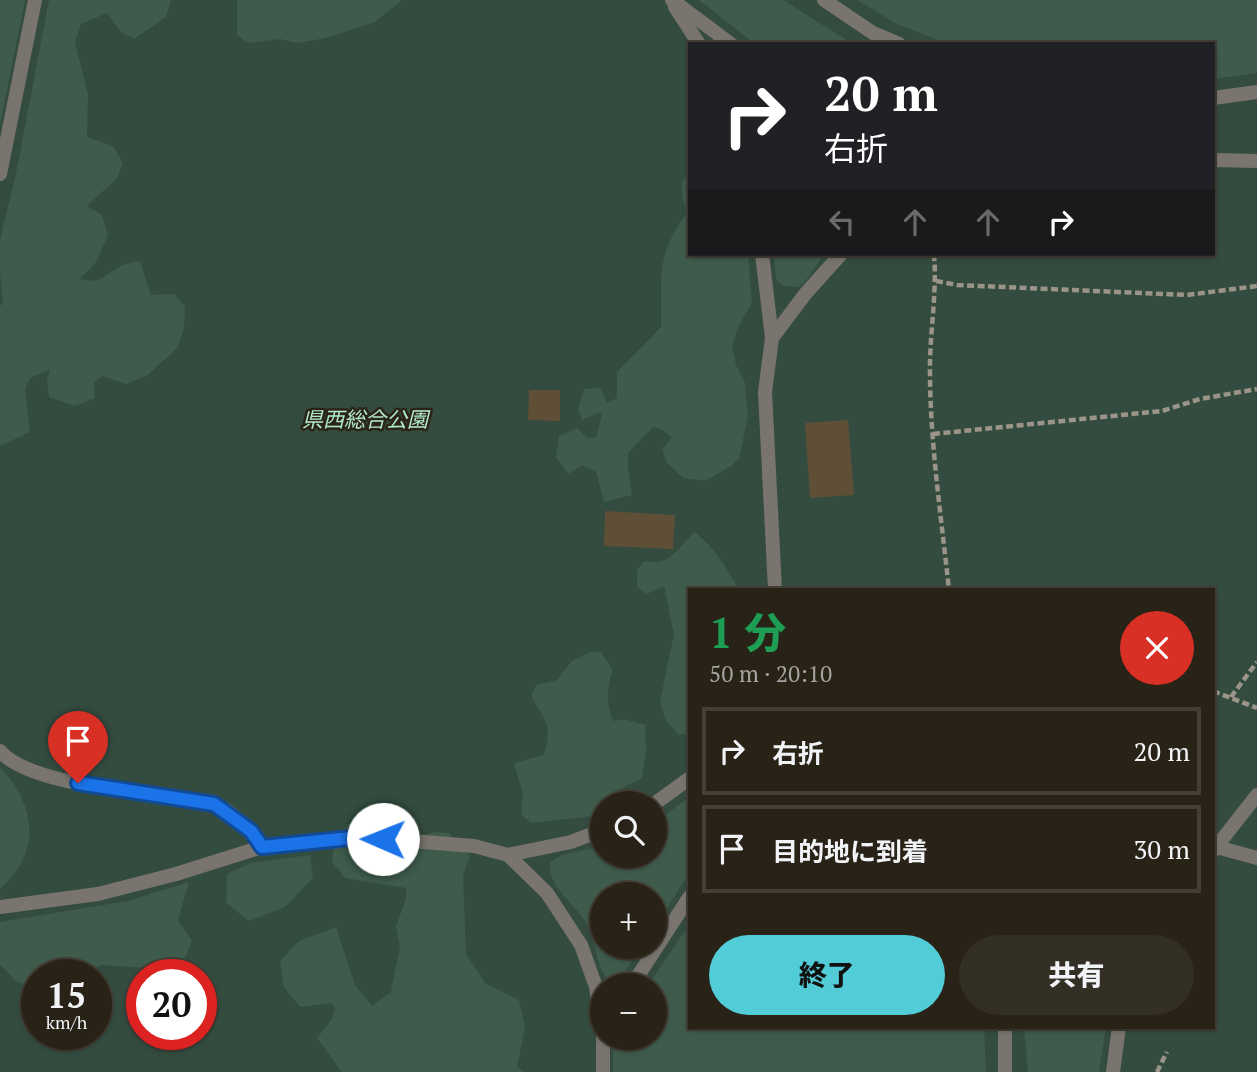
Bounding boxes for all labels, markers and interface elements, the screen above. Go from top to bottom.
text: 20 m [824,60,938,125]
icon: right [709,70,800,161]
text: 右折 [824,127,888,169]
icon: left [823,203,861,241]
icon: ahead [896,203,934,241]
icon: ahead [969,203,1007,241]
icon: right [1042,203,1080,241]
park label: 県西総合公園 [302,405,431,433]
text: 1 分 [709,604,786,660]
button: close [1120,611,1194,685]
text: 50 m · 20:10 [709,658,832,689]
pin [48,711,108,783]
icon: arrive [59,722,97,760]
icon: right [713,732,751,770]
text: 20 m [1134,734,1190,768]
text: 右折 [772,736,824,770]
map controls [590,791,667,1050]
button: search [590,791,667,868]
position arrow [346,802,420,876]
icon: arrive [713,830,751,868]
text: 30 m [1134,832,1190,866]
text: 目的地に到着 [772,834,928,868]
button: + [590,882,667,959]
button: 終了 [709,935,945,1015]
button: 共有 [959,935,1194,1015]
speed limit sign: 20 [126,959,217,1050]
text: 15 [47,972,86,1018]
button: − [590,973,667,1050]
text: km/h [46,1010,87,1034]

